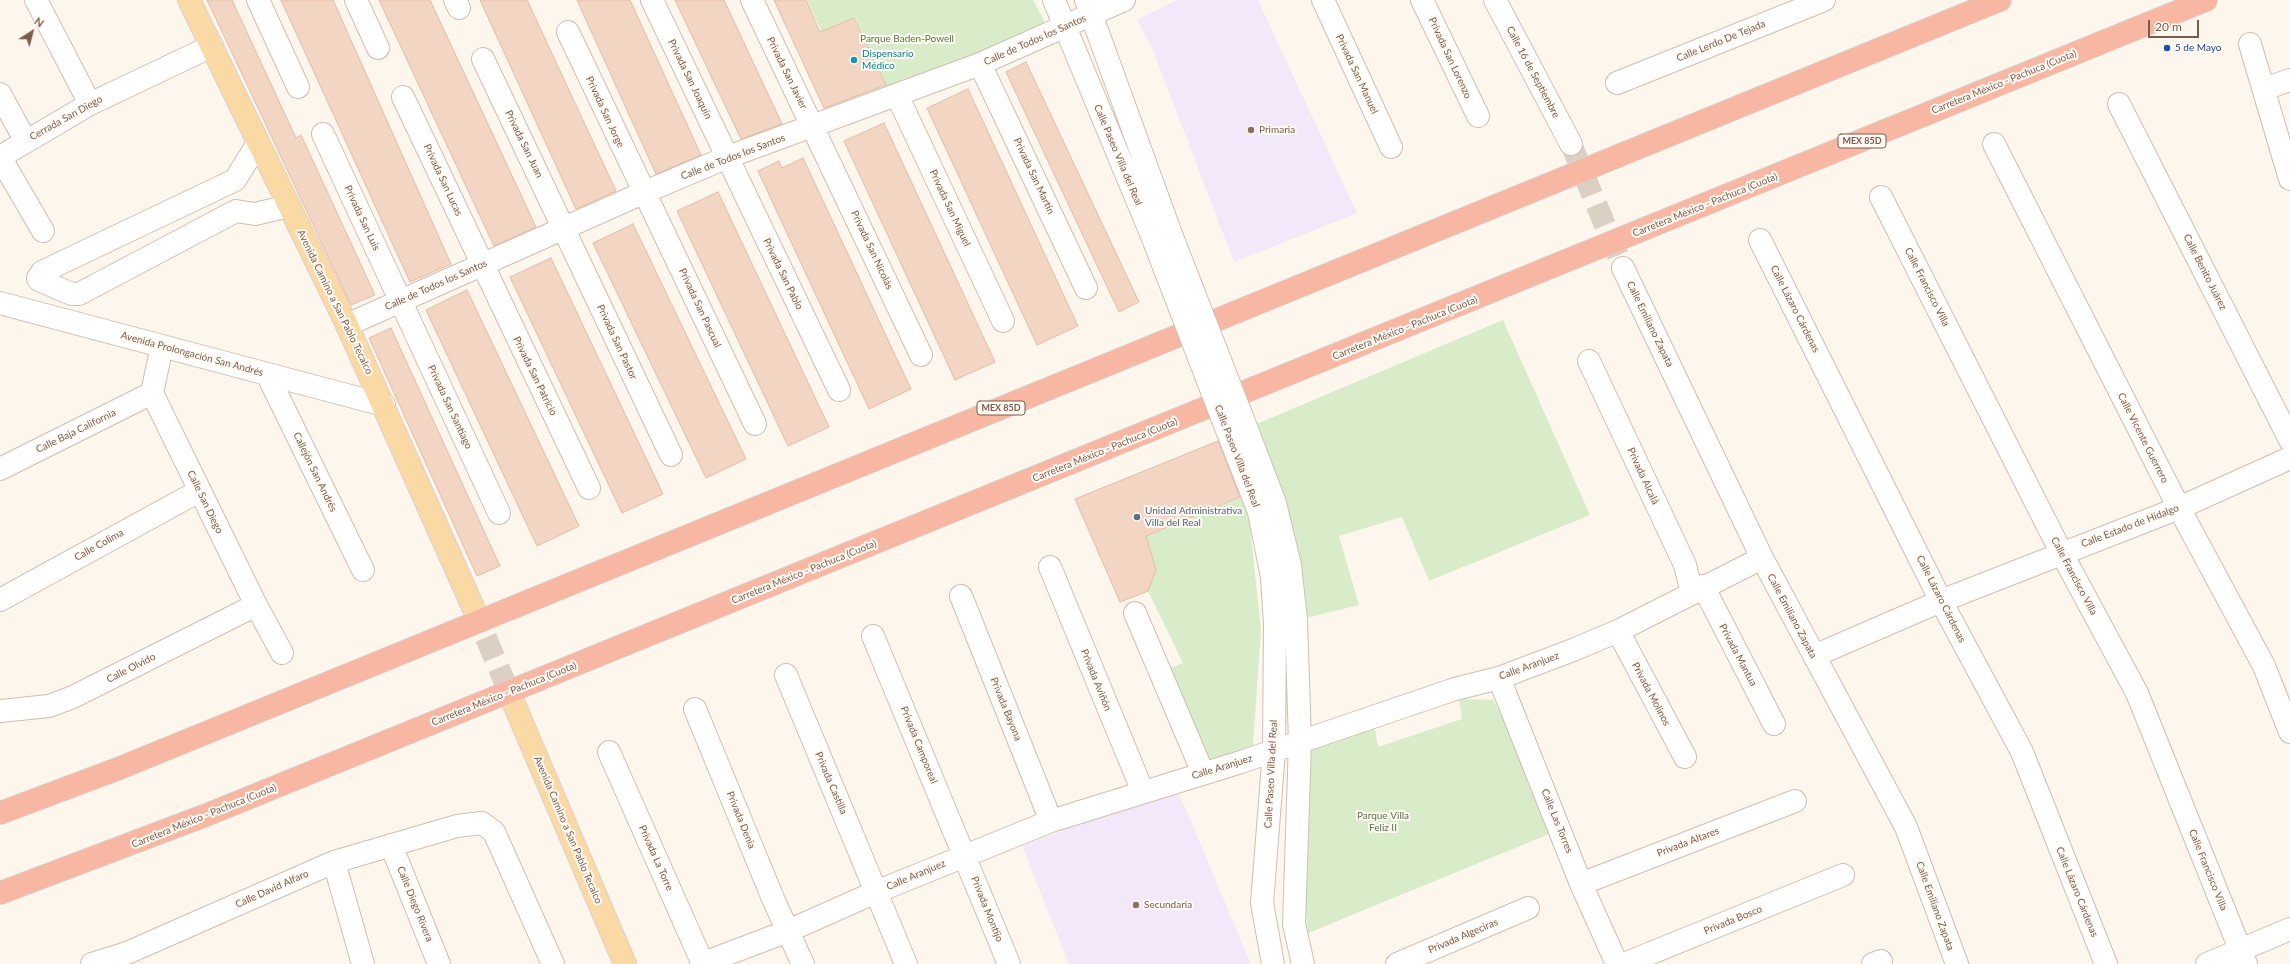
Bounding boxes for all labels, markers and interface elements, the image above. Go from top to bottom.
north arrow [12,12,52,52]
street label: Calle de Todos los Santos [982,12,1088,68]
scale bar [2150,12,2201,38]
text: N [32,14,47,30]
street label: Privada San Lorenzo [1426,15,1474,101]
street label: Calle Lerdo De Tejada [1675,18,1767,64]
text: 20 m [2155,19,2182,34]
street label: Calle 16 de Septiembre [1504,24,1562,120]
street label: Privada San Manuel [1333,32,1381,116]
park label: Parque Baden-Powell [860,33,954,45]
street label: Privada San Javier [764,35,810,111]
street label: Privada San Joaquín [665,37,715,121]
place label: 5 de Mayo [2175,42,2221,54]
marker: 5 de Mayo [2162,43,2172,53]
street label: Carretera México - Pachuca (Cuota) [1930,47,2078,117]
place label: Dispensario Médico [862,48,914,72]
marker: Dispensario Médico [849,55,859,65]
street label: Privada San Jorge [583,74,627,150]
street label: Cerrada San Diego [27,93,105,143]
street label: Calle Paseo Villa del Real [1091,103,1145,207]
street label: Privada San Juan [502,108,546,180]
place label: Primaria [1259,124,1295,136]
marker: Primaria [1246,125,1256,135]
street label: Calle de Todos los Santos [679,132,787,182]
road number: MEX 85D [1838,134,1886,148]
street label: Privada San Martín [1011,136,1057,216]
street label: Privada San Lucas [421,142,465,218]
street label: Privada San Miguel [927,168,973,248]
street label: Carretera México - Pachuca (Cuota) [1631,170,1779,240]
street label: Privada San Luis [342,183,382,253]
street label: Privada San Nicolás [848,209,896,291]
street label: Avenida Camino a San Pablo Tecalco [295,228,375,376]
street label: Calle Benito Juárez [2181,232,2229,312]
street label: Privada San Pablo [761,236,805,312]
street label: Calle Francisco Villa [1902,246,1952,328]
street label: Calle de Todos los Santos [383,257,489,313]
street label: Calle Lázaro Cárdenas [1768,263,1822,355]
street label: Privada San Pascual [676,266,724,350]
street label: Calle Emiliano Zapata [1624,279,1676,369]
street label: Carretera México - Pachuca (Cuota) [1331,293,1479,363]
street label: Privada San Pastor [594,302,640,382]
street label: Avenida Prolongación San Andrés [119,329,265,379]
street label: Privada San Patricio [511,334,559,418]
street label: Privada San Santiago [425,363,475,451]
street label: Calle Vicente Guerrero [2115,391,2171,485]
road number: MEX 85D [977,401,1025,415]
street label: Calle Paseo Villa del Real [1212,403,1262,509]
street label: Calle Baja California [34,406,118,456]
street label: Carretera México - Pachuca (Cuota) [1031,415,1179,485]
street label: Callejón San Andrés [290,430,340,514]
street label: Privada Alcalá [1625,446,1661,506]
street label: Calle San Diego [185,469,225,535]
street label: Calle Estado de Hidalgo [2079,502,2181,550]
place label: Unidad Administrativa Villa del Real [1145,505,1242,528]
marker: Unidad Administrativa Villa del Real [1132,512,1142,522]
street label: Calle Colima [72,527,126,563]
street label: Calle Francisco Villa [2048,535,2100,617]
street label: Carretera México - Pachuca (Cuota) [730,537,878,607]
street label: Calle Lázaro Cárdenas [1914,553,1968,645]
street label: Calle Emiliano Zapata [1765,572,1819,660]
street label: Privada Mantua [1717,622,1759,688]
street label: Privada Aviñón [1078,647,1114,713]
street label: Calle Aranjuez [1497,650,1561,682]
street label: Calle Olvido [105,651,157,685]
street label: Carretera México - Pachuca (Cuota) [430,659,578,729]
street label: Privada Molinos [1629,660,1673,728]
street label: Privada Bayona [988,675,1024,743]
street label: Privada Camporeal [898,705,940,785]
street label: Calle Paseo Villa del Real [1262,719,1280,829]
street label: Privada Castilla [812,750,850,816]
street label: Calle Aranjuez [1190,752,1254,782]
street label: Avenida Camino a San Pablo Tecalco [531,754,605,906]
street label: Carretera México - Pachuca (Cuota) [130,781,278,851]
street label: Calle Las Torres [1539,787,1575,855]
street label: Privada Denia [724,790,758,850]
park label: Parque Villa Feliz II [1357,810,1409,834]
street label: Privada La Torre [636,823,676,893]
street label: Privada Altares [1655,825,1721,859]
street label: Calle Francisco Villa [2186,828,2230,912]
street label: Calle Lázaro Cárdenas [2053,845,2101,939]
street label: Calle Aranjuez [885,857,947,893]
street label: Calle Emiliano Zapata [1913,860,1957,952]
street label: Calle Diego Rivera [394,865,436,943]
street label: Calle David Alfaro [234,867,310,911]
street label: Privada Montijo [968,874,1006,944]
place label: Secundaria [1144,899,1192,911]
marker: Secundaria [1131,900,1141,910]
street label: Privada Bosco [1702,903,1764,937]
street label: Privada Algeciras [1426,916,1500,956]

